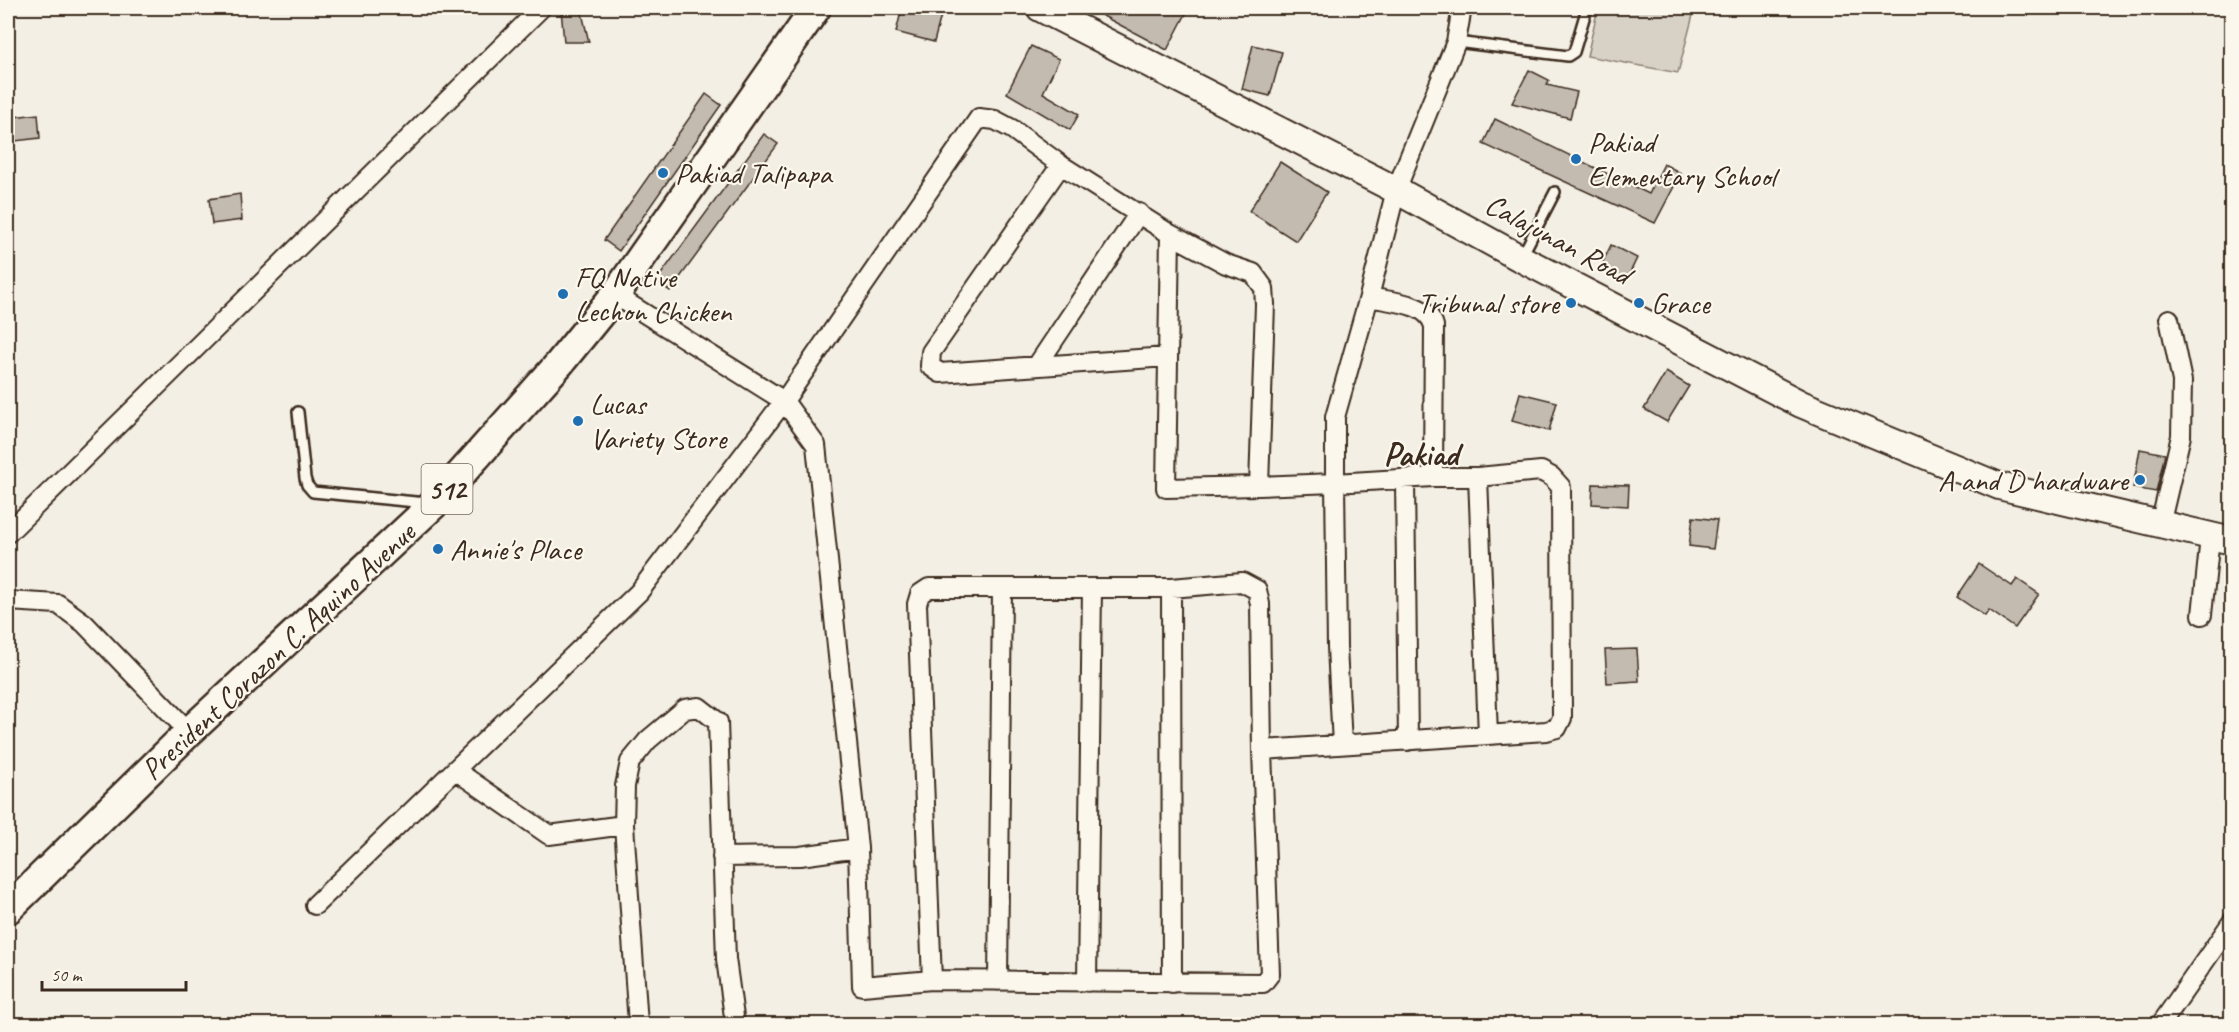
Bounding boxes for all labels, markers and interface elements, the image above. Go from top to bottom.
place label: Pakiad Elementary School [1588,123,1780,195]
marker: Pakiad Elementary School [1569,152,1583,166]
place label: Pakiad Talipapa [675,154,834,192]
marker: Pakiad Talipapa [656,166,670,180]
street label: Calajunan Road [1479,185,1641,295]
place label: FQ Native Lechon Chicken [575,258,733,330]
place label: Tribunal store [1418,284,1561,322]
place label: Grace [1651,284,1712,322]
marker: FQ Native Lechon Chicken [556,287,570,301]
marker: Tribunal store [1564,296,1578,310]
marker: Grace [1632,296,1646,310]
place label: Lucas Variety Store [590,385,728,457]
marker: Lucas Variety Store [571,414,585,428]
district label: Pakiad [1384,433,1464,475]
place label: A and D hardware [1938,461,2130,499]
road number: 512 [422,464,472,514]
marker: A and D hardware [2133,473,2147,487]
street label: President Corazon C. Aquino Avenue [133,512,425,788]
place label: Annie's Place [450,530,583,568]
marker: Annie's Place [431,542,445,556]
scale bar [42,954,186,992]
text: 50 m [51,964,84,986]

